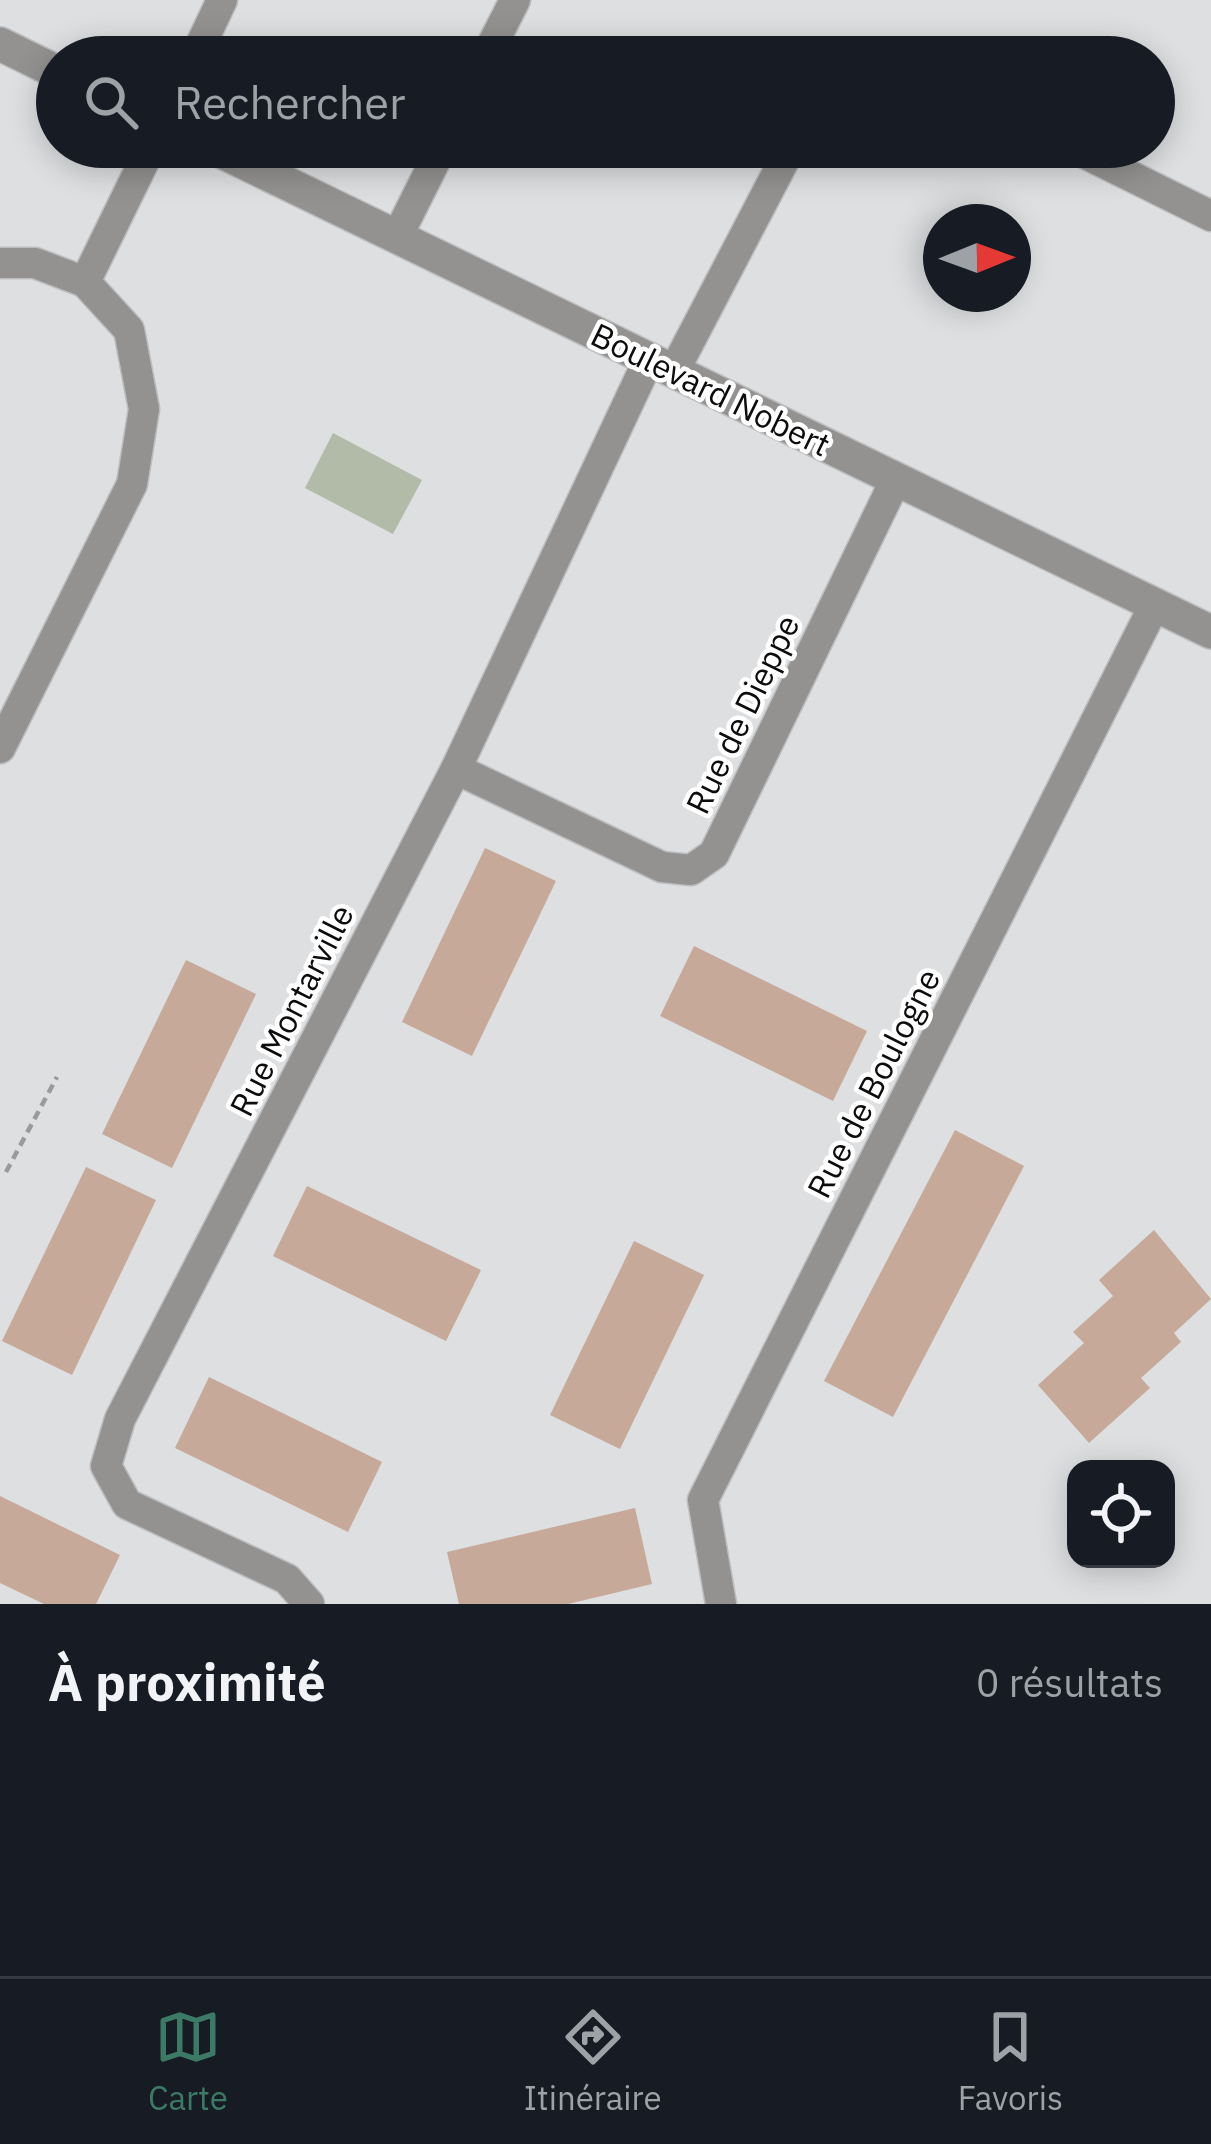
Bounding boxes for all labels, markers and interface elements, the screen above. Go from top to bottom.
search box [36,36,1175,168]
icon: search [78,69,144,135]
text: Rechercher [174,73,405,131]
north arrow [923,204,1031,312]
street label: Boulevard Nobert [584,312,838,466]
street label: Rue de Dieppe [675,608,809,820]
street label: Rue Montarville [219,897,363,1123]
street label: Rue de Boulogne [797,961,949,1205]
map controls [1067,1460,1175,1568]
button: locate [1067,1460,1175,1568]
text: À proximité [48,1649,326,1715]
text: 0 résultats [976,1657,1163,1708]
tab: Carte [148,2004,228,2119]
tab: Itinéraire [524,2004,662,2119]
tab: Favoris [958,2004,1063,2119]

